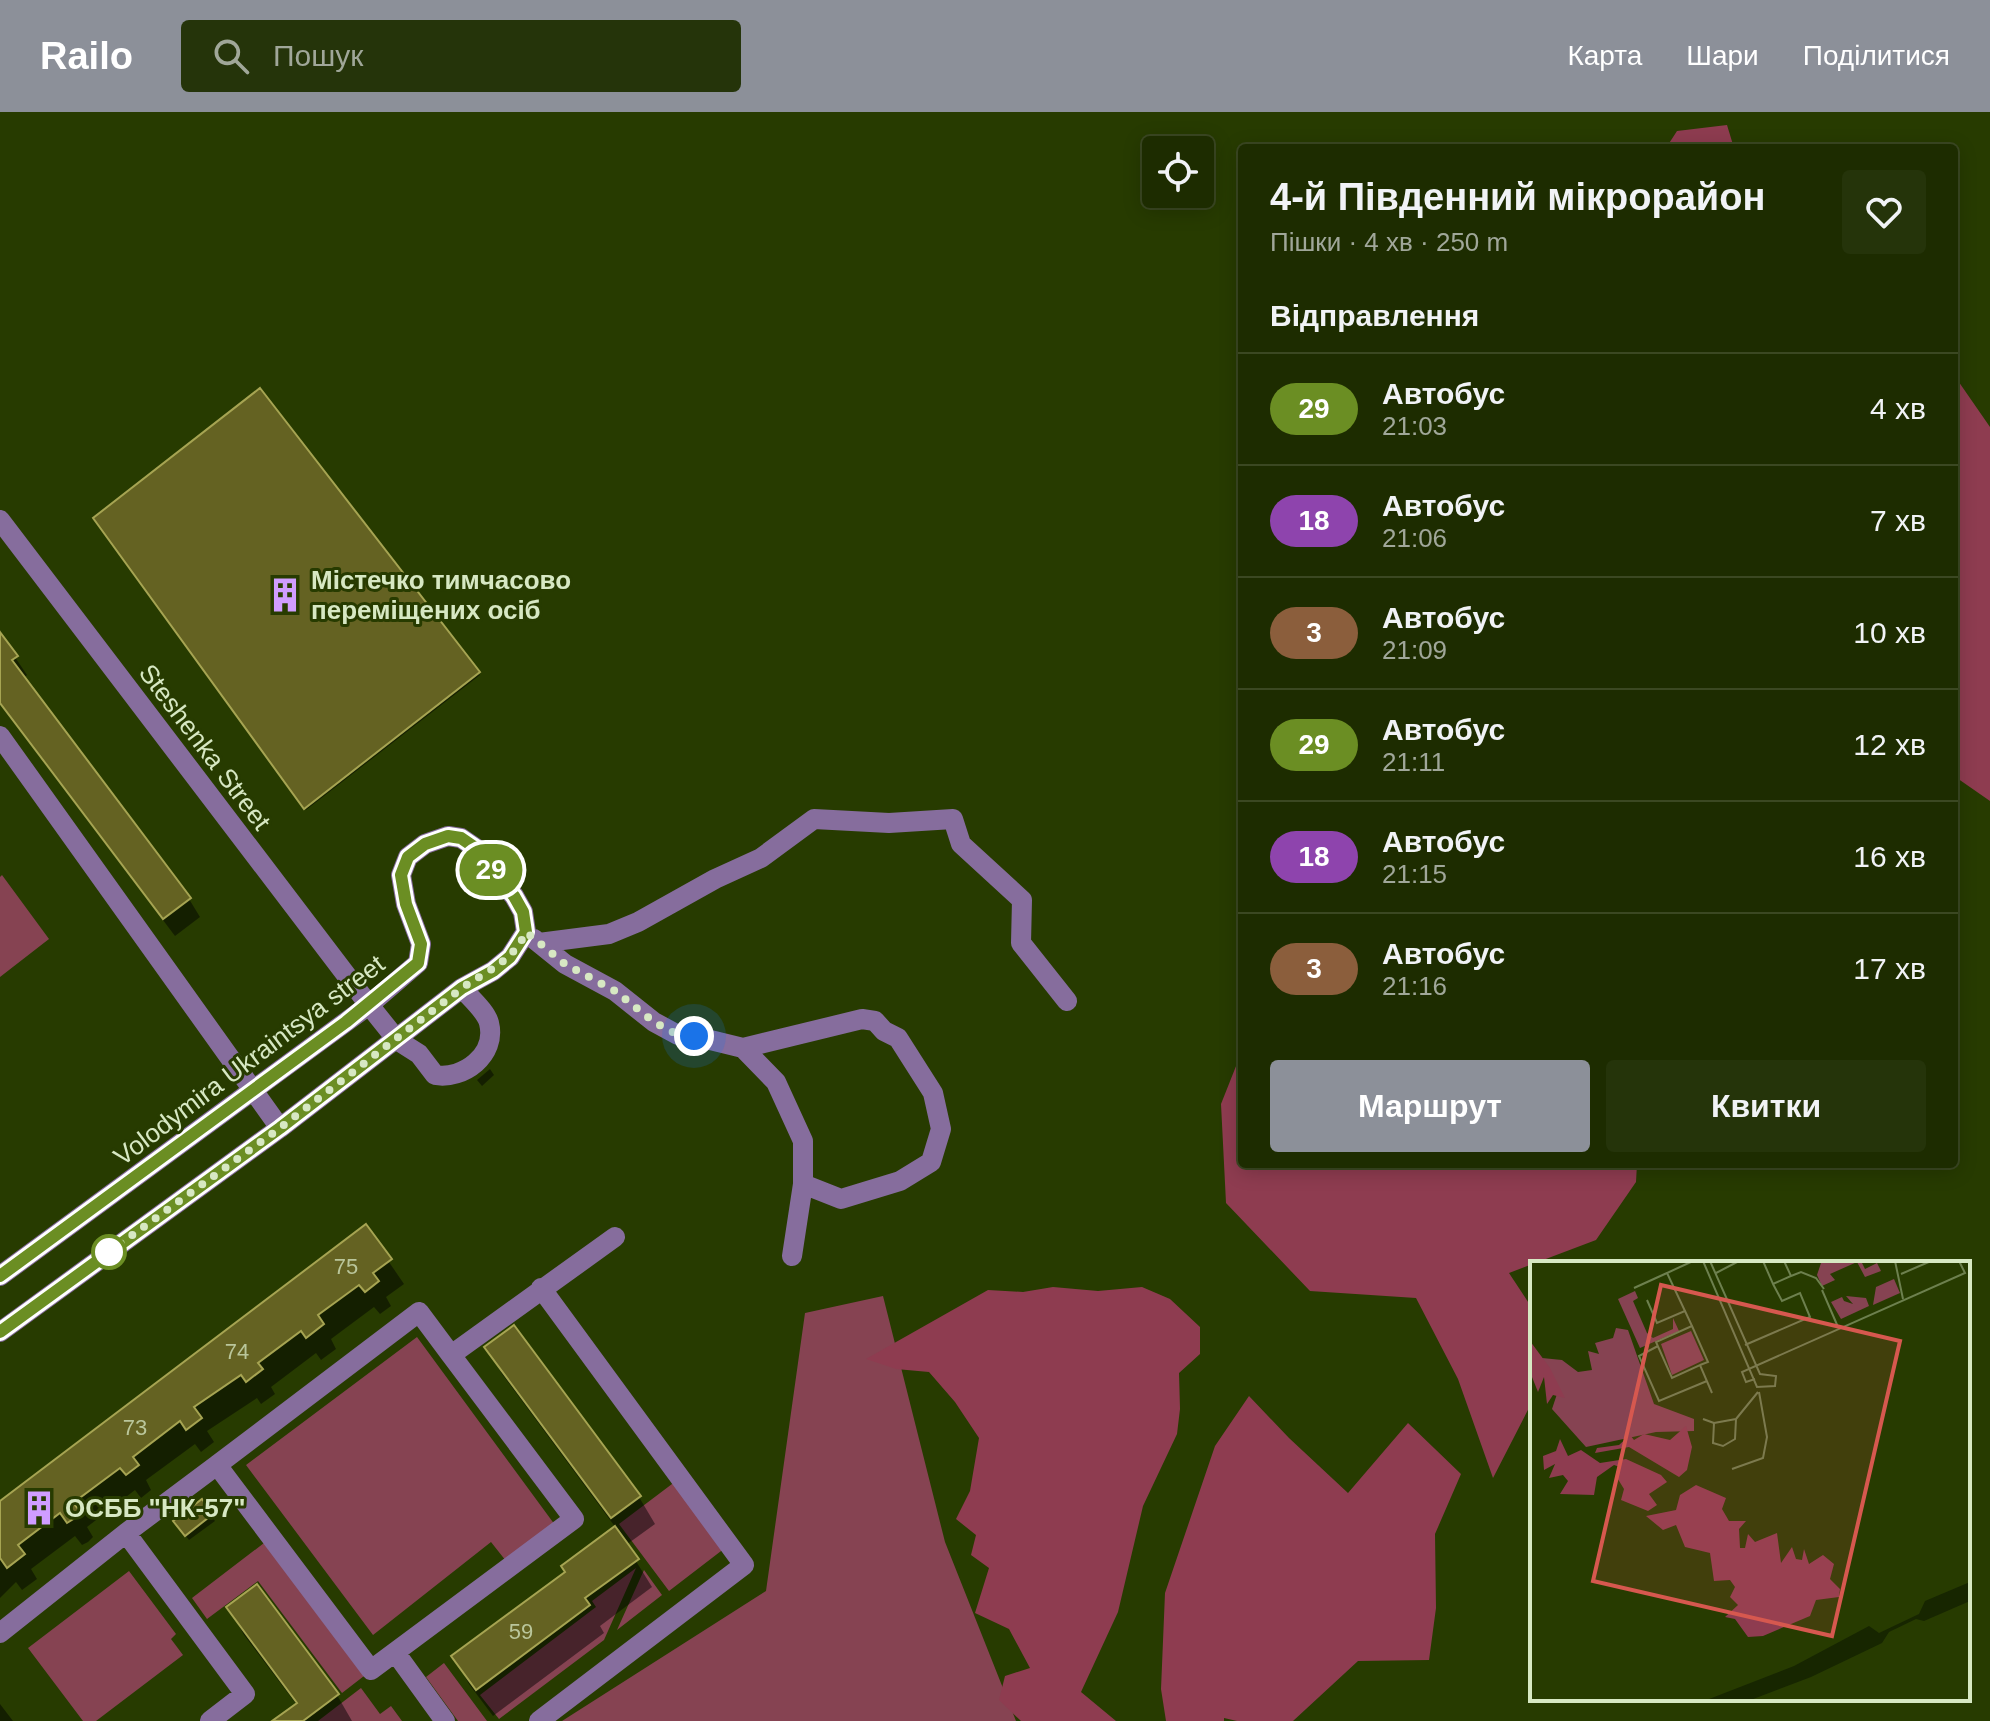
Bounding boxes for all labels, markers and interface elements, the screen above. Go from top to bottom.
search box [181,20,741,92]
icon: search [209,34,253,78]
text: Railo [40,35,133,77]
text: Пошук [273,39,363,72]
text: Карта [1567,40,1642,71]
text: Шари [1686,40,1759,71]
text: Поділитися [1803,40,1950,71]
map controls [1142,136,1214,208]
button: locate [1142,136,1214,208]
button: heart [1842,170,1926,254]
text: 4-й Південний мікрорайон [1270,176,1765,218]
text: Пішки · 4 хв · 250 m [1270,227,1508,257]
text: Відправлення [1270,299,1479,332]
text: Автобус [1382,377,1505,410]
text: 4 хв [1870,392,1926,425]
text: 29 [1298,393,1330,424]
text: 21:03 [1382,411,1447,441]
text: Автобус [1382,489,1505,522]
text: 7 хв [1870,504,1926,537]
text: 18 [1298,505,1330,536]
text: 21:06 [1382,523,1447,553]
place label: Містечко тимчасово переміщених осіб [311,565,571,625]
building icon: Містечко тимчасово переміщених осіб [266,576,304,614]
text: Автобус [1382,601,1505,634]
text: 10 хв [1853,616,1926,649]
text: 3 [1306,617,1322,648]
text: 21:09 [1382,635,1447,665]
street label: Steshenka Street [133,658,277,836]
text: Автобус [1382,713,1505,746]
text: 12 хв [1853,728,1926,761]
text: 29 [1298,729,1330,760]
text: 21:11 [1382,747,1445,777]
text: Автобус [1382,825,1505,858]
text: 16 хв [1853,840,1926,873]
text: 18 [1298,841,1330,872]
line badge: 29 [455,844,527,896]
text: 29 [475,854,507,885]
text: 21:15 [1382,859,1447,889]
text: Автобус [1382,937,1505,970]
street label: Volodymira Ukraintsya street [108,948,391,1172]
text: 17 хв [1853,952,1926,985]
text: 3 [1306,953,1322,984]
text: 21:16 [1382,971,1447,1001]
your location [674,1016,714,1056]
button: Маршрут [1270,1060,1590,1152]
button: Квитки [1606,1060,1926,1152]
unlabelled marker [92,1235,126,1269]
house number: 75 [334,1254,358,1279]
inset map [1530,1261,1970,1701]
house number: 74 [225,1339,249,1364]
house number: 73 [123,1415,147,1440]
building icon: ОСББ "НК-57" [20,1489,58,1527]
place label: ОСББ "НК-57" [65,1493,245,1523]
house number: 59 [509,1619,533,1644]

